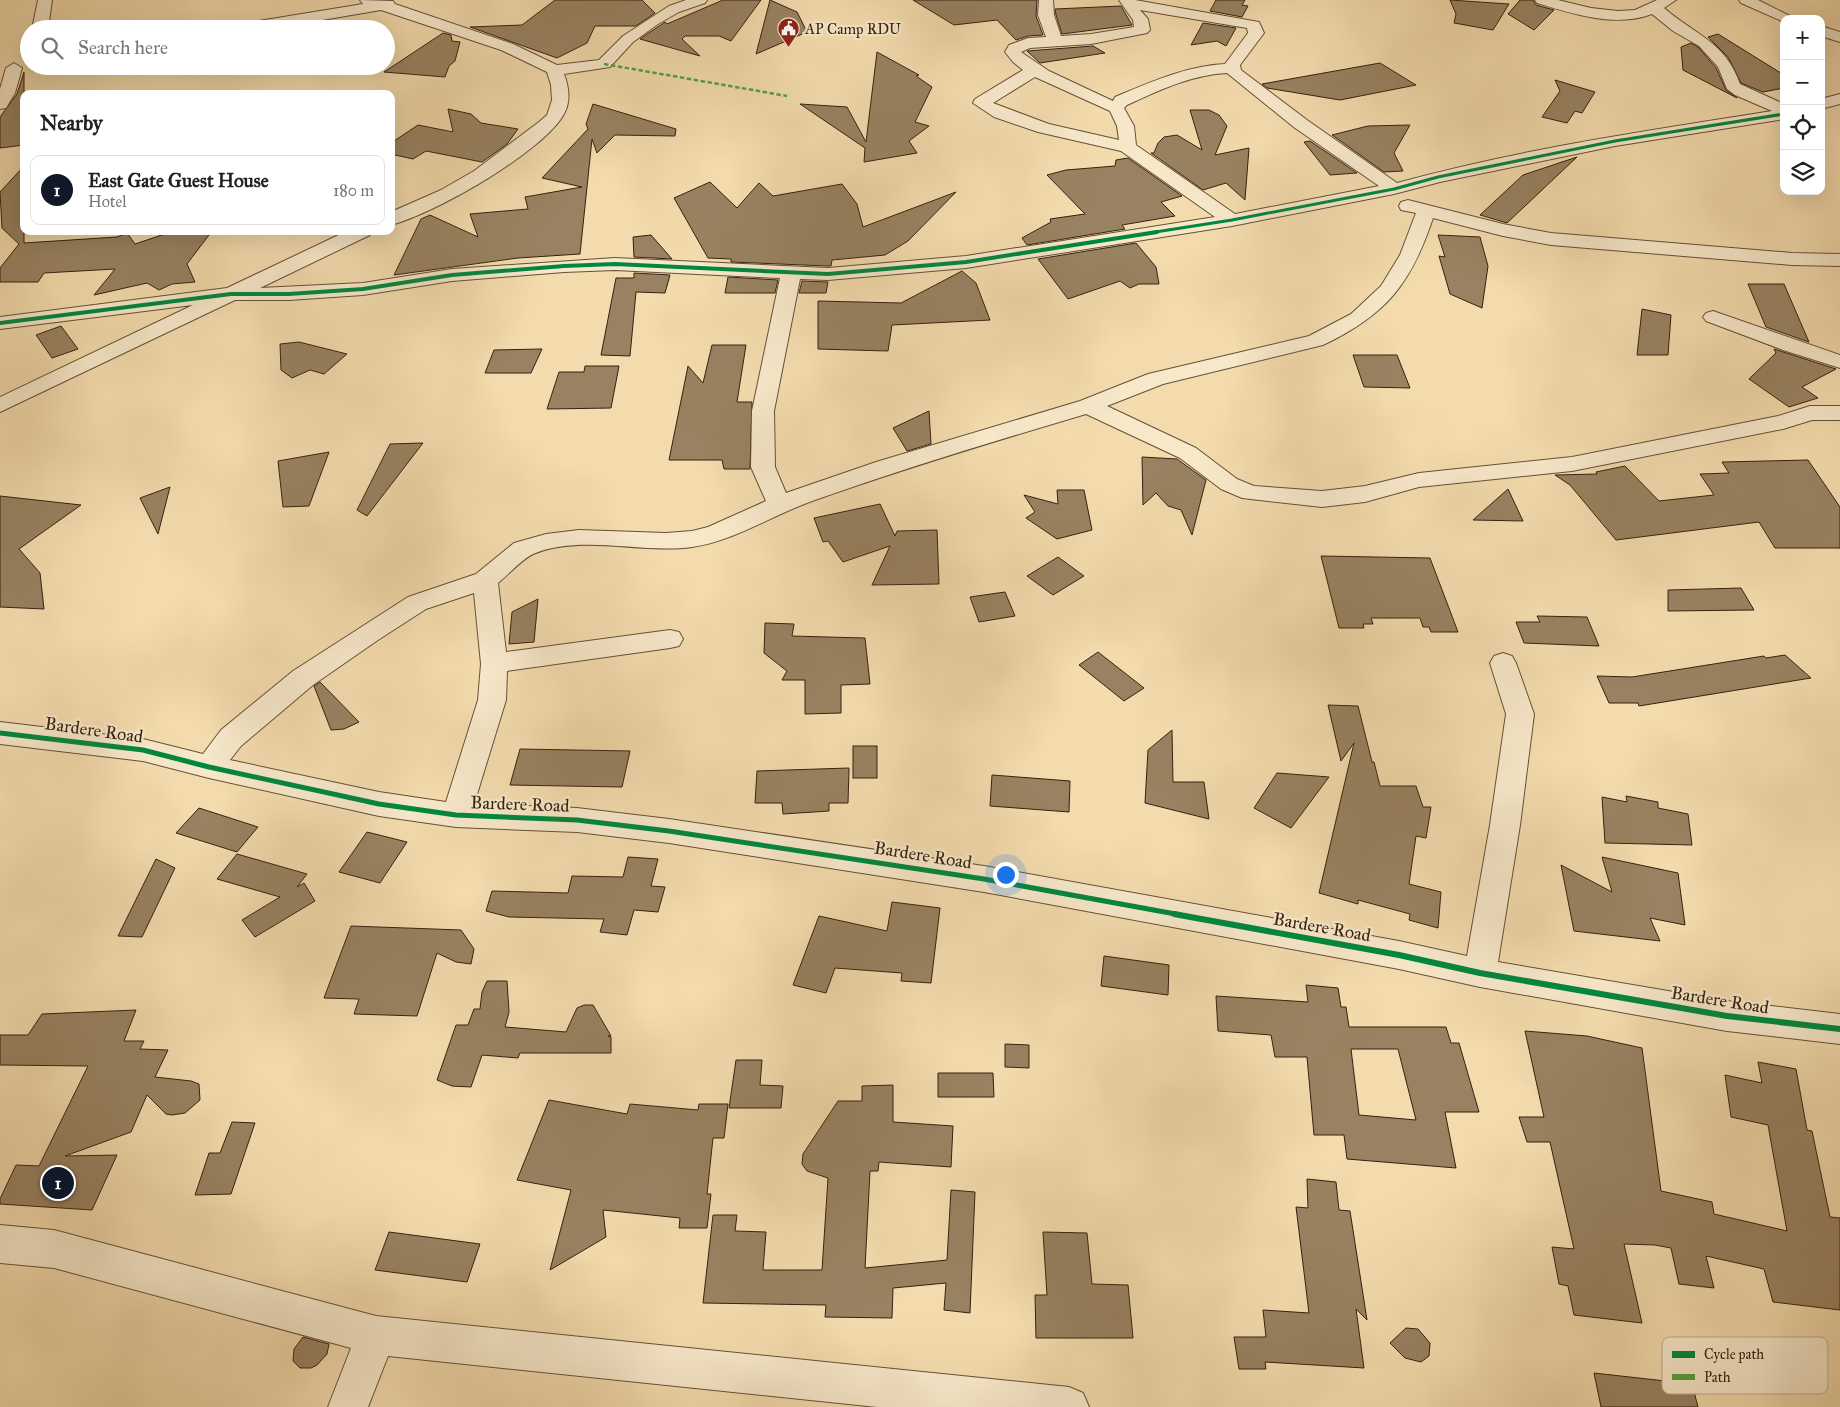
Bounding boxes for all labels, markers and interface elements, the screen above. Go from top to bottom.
map controls [1780,15,1825,195]
button: + [1780,15,1825,60]
public building icon: AP Camp RDU [777,17,801,48]
search box [20,20,395,75]
place label: AP Camp RDU [804,20,901,38]
icon: search [38,34,66,62]
text: Search here [78,36,168,59]
button: − [1780,60,1825,105]
button: locate [1780,105,1825,150]
text: Nearby [40,110,103,136]
button: layers [1780,150,1825,195]
text: East Gate Guest House [88,169,269,192]
text: 1 [54,181,60,200]
text: 180 m [333,181,374,200]
text: Hotel [88,192,126,211]
street label: Bardere Road [43,712,145,748]
street label: Bardere Road [470,791,570,817]
street label: Bardere Road [872,836,974,874]
your location [993,862,1019,888]
street label: Bardere Road [1271,908,1373,946]
street label: Bardere Road [1669,981,1771,1019]
pin: 1 [42,1164,74,1202]
legend [1662,1337,1828,1394]
text: Cycle path [1704,1346,1764,1363]
text: Path [1704,1369,1731,1386]

